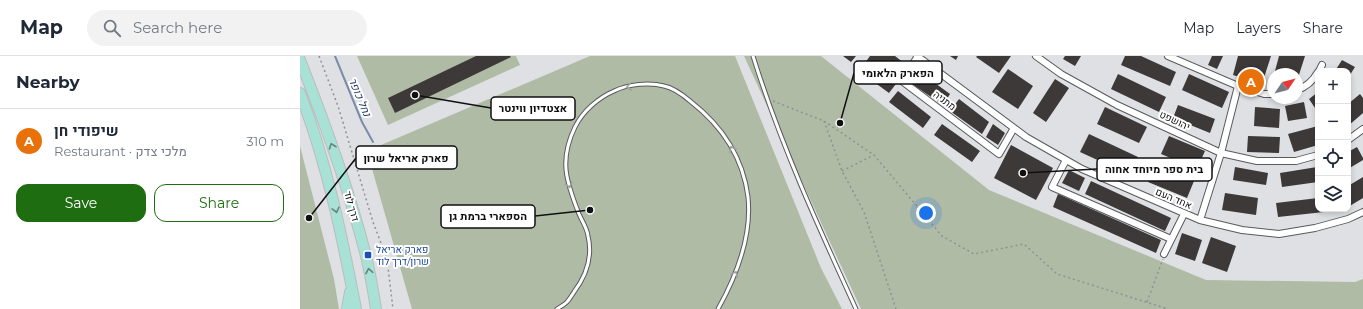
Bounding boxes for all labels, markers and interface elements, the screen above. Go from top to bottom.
search box [87,10,367,46]
text: Map [20,16,63,39]
icon: search [101,17,123,39]
text: Search here [133,18,222,37]
text: Map [1183,19,1214,37]
text: Layers [1236,19,1281,37]
text: Share [1303,19,1343,37]
callout: הפארק הלאומי [854,61,942,84]
text: הפארק הלאומי [862,66,934,80]
pin: A [1238,67,1264,97]
north arrow [1267,68,1303,104]
map controls [1315,68,1351,212]
button: + [1315,68,1351,104]
text: Nearby [16,72,80,92]
water label: נחל כופר [346,76,375,119]
one-way arrow [626,82,632,90]
street label: מתניה [931,88,959,113]
callout: אצטדיון ווינטר [491,97,575,120]
text: אצטדיון ווינטר [499,101,567,115]
button: − [1315,104,1351,140]
street label: יהושפט [1157,108,1192,133]
text: שיפודי חן [54,121,119,140]
text: A [24,133,34,149]
text: 310 m [246,133,284,149]
button: locate [1315,140,1351,176]
text: Restaurant · מלכי צדק [54,143,187,159]
one-way arrow [328,143,337,150]
one-way arrow [729,145,737,153]
callout: פארק אריאל שרון [356,146,457,169]
text: פארק אריאל שרון [363,151,449,165]
callout: בית ספר מיוחד אחוה [1097,158,1212,181]
text: בית ספר מיוחד אחוה [1105,162,1203,176]
button: layers [1315,176,1351,212]
one-way arrow [565,182,573,188]
button: Save [16,184,146,222]
button: Share [154,184,284,222]
street label: אחד העם [1154,185,1194,212]
street label: דרך לוד [341,189,362,223]
your location [916,203,936,223]
callout: הספארי ברמת גן [441,205,535,228]
one-way arrow [331,207,339,213]
text: הספארי ברמת גן [449,209,527,223]
place label: פארק אריאל שרון/דרך לוד [376,243,429,268]
marker: פארק אריאל שרון/דרך לוד [363,250,373,260]
one-way arrow [365,268,373,274]
one-way arrow [730,270,738,278]

